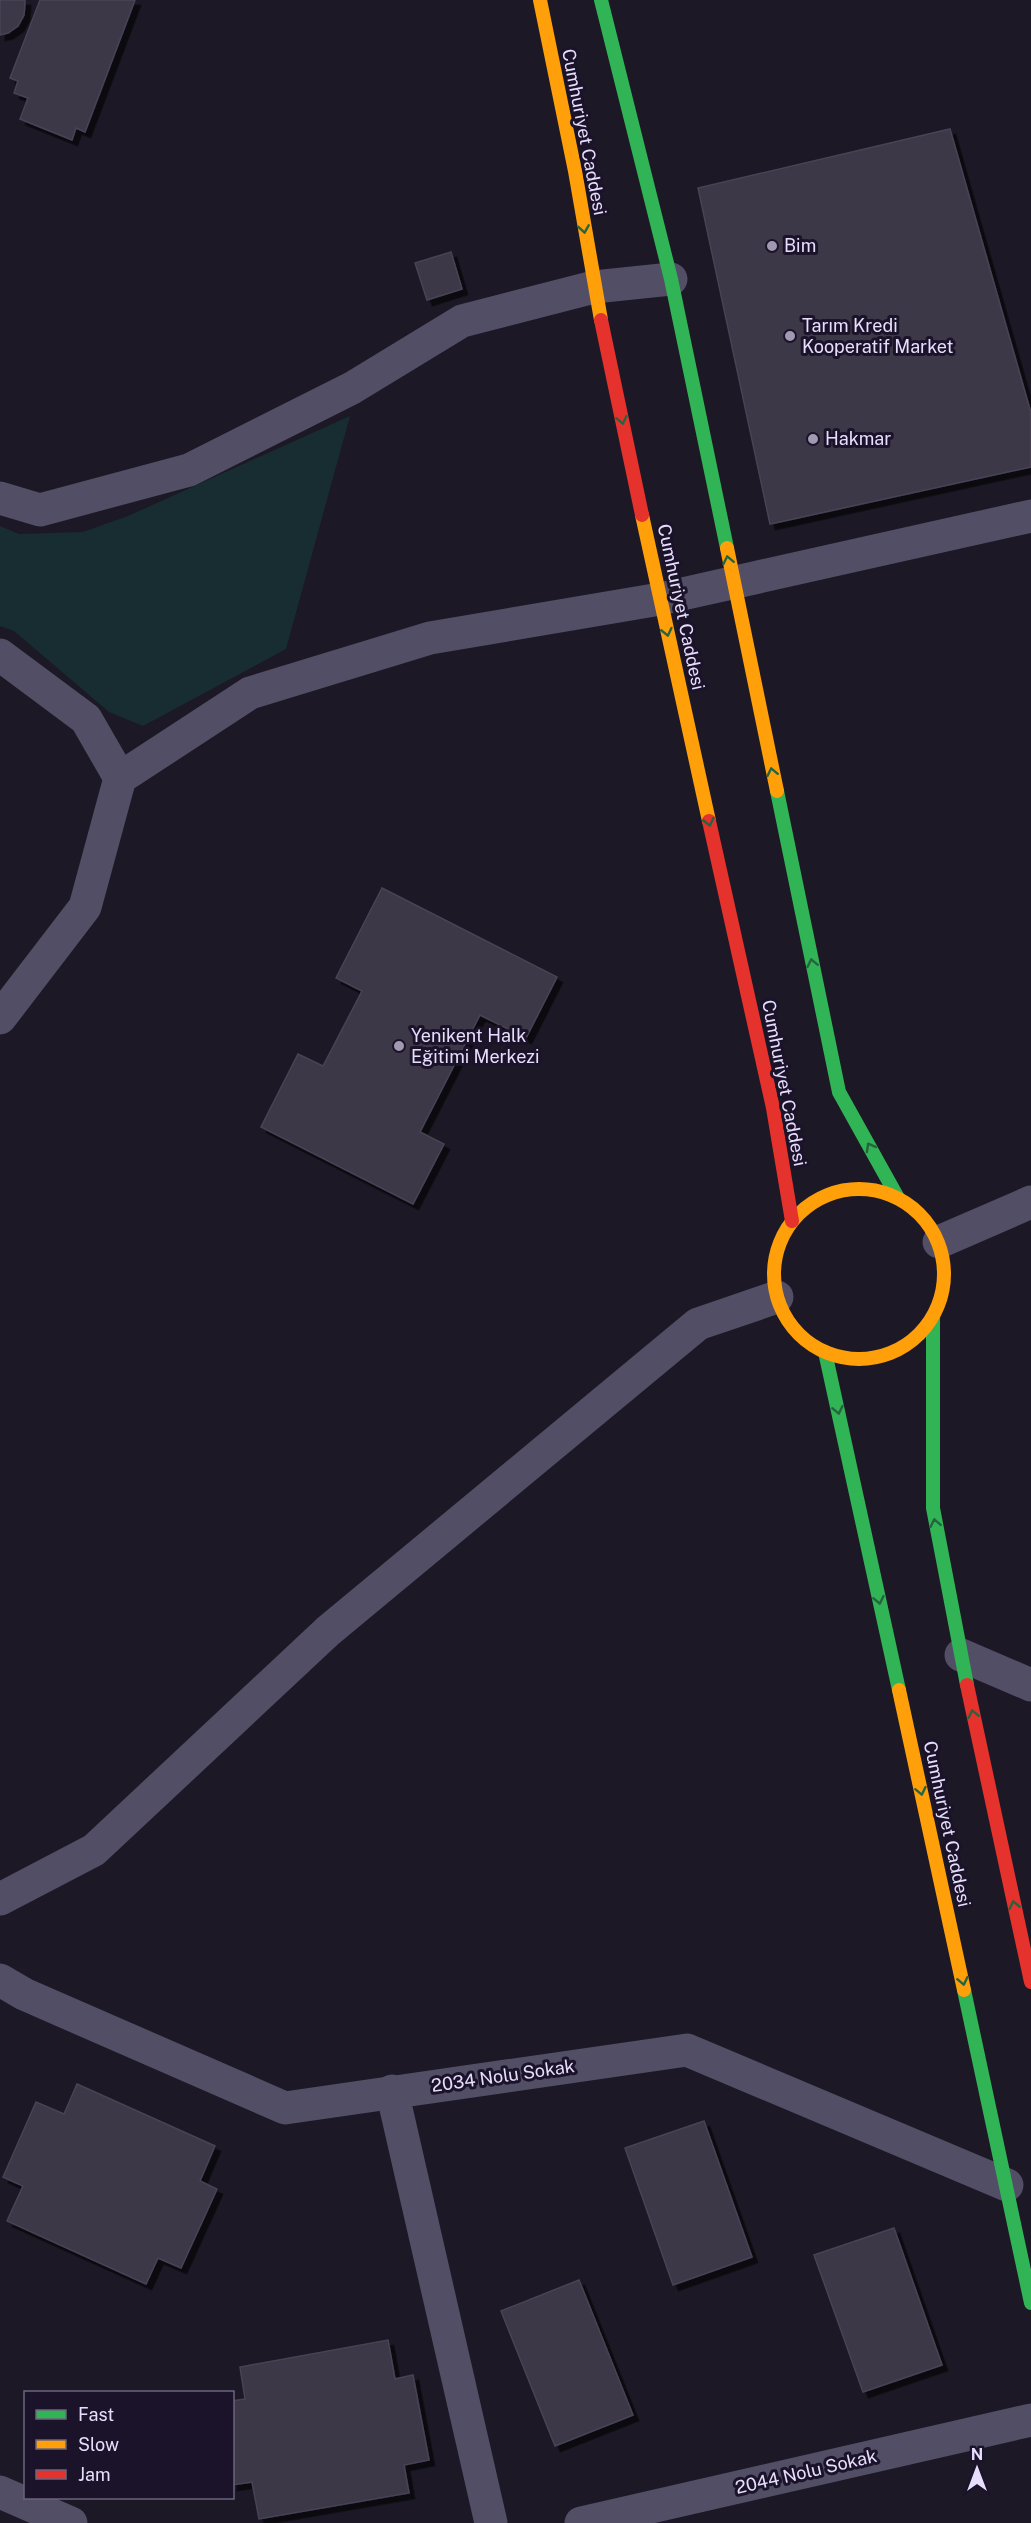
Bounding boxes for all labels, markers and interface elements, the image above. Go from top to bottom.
street label: Cumhuriyet Caddesi [558,47,611,217]
one-way arrow [578,224,590,234]
place label: Bim [784,235,816,256]
marker: Bim [765,239,779,253]
place label: Tarım Kredi Kooperatif Market [802,315,954,357]
marker: Tarım Kredi Kooperatif Market [783,329,797,343]
one-way arrow [615,415,628,425]
place label: Hakmar [825,428,891,449]
marker: Hakmar [806,432,820,446]
street label: Cumhuriyet Caddesi [654,522,709,692]
one-way arrow [722,556,735,566]
one-way arrow [660,626,673,636]
one-way arrow [766,767,779,777]
one-way arrow [702,817,715,827]
one-way arrow [806,958,819,968]
street label: Cumhuriyet Caddesi [758,998,811,1168]
place label: Yenikent Halk Eğitimi Merkezi [411,1025,539,1067]
marker: Yenikent Halk Eğitimi Merkezi [392,1039,406,1053]
one-way arrow [866,1143,877,1153]
one-way arrow [831,1404,844,1414]
one-way arrow [929,1518,942,1528]
one-way arrow [872,1595,885,1605]
one-way arrow [968,1709,981,1719]
street label: Cumhuriyet Caddesi [920,1739,975,1909]
one-way arrow [914,1785,927,1795]
one-way arrow [1009,1900,1022,1910]
one-way arrow [956,1976,969,1986]
street label: 2034 Nolu Sokak [430,2055,576,2096]
legend [24,2391,234,2499]
text: Fast [78,2404,114,2425]
text: Slow [78,2434,119,2455]
north arrow [947,2439,1007,2499]
street label: 2044 Nolu Sokak [733,2445,879,2498]
text: N [971,2445,983,2464]
text: Jam [78,2464,111,2485]

